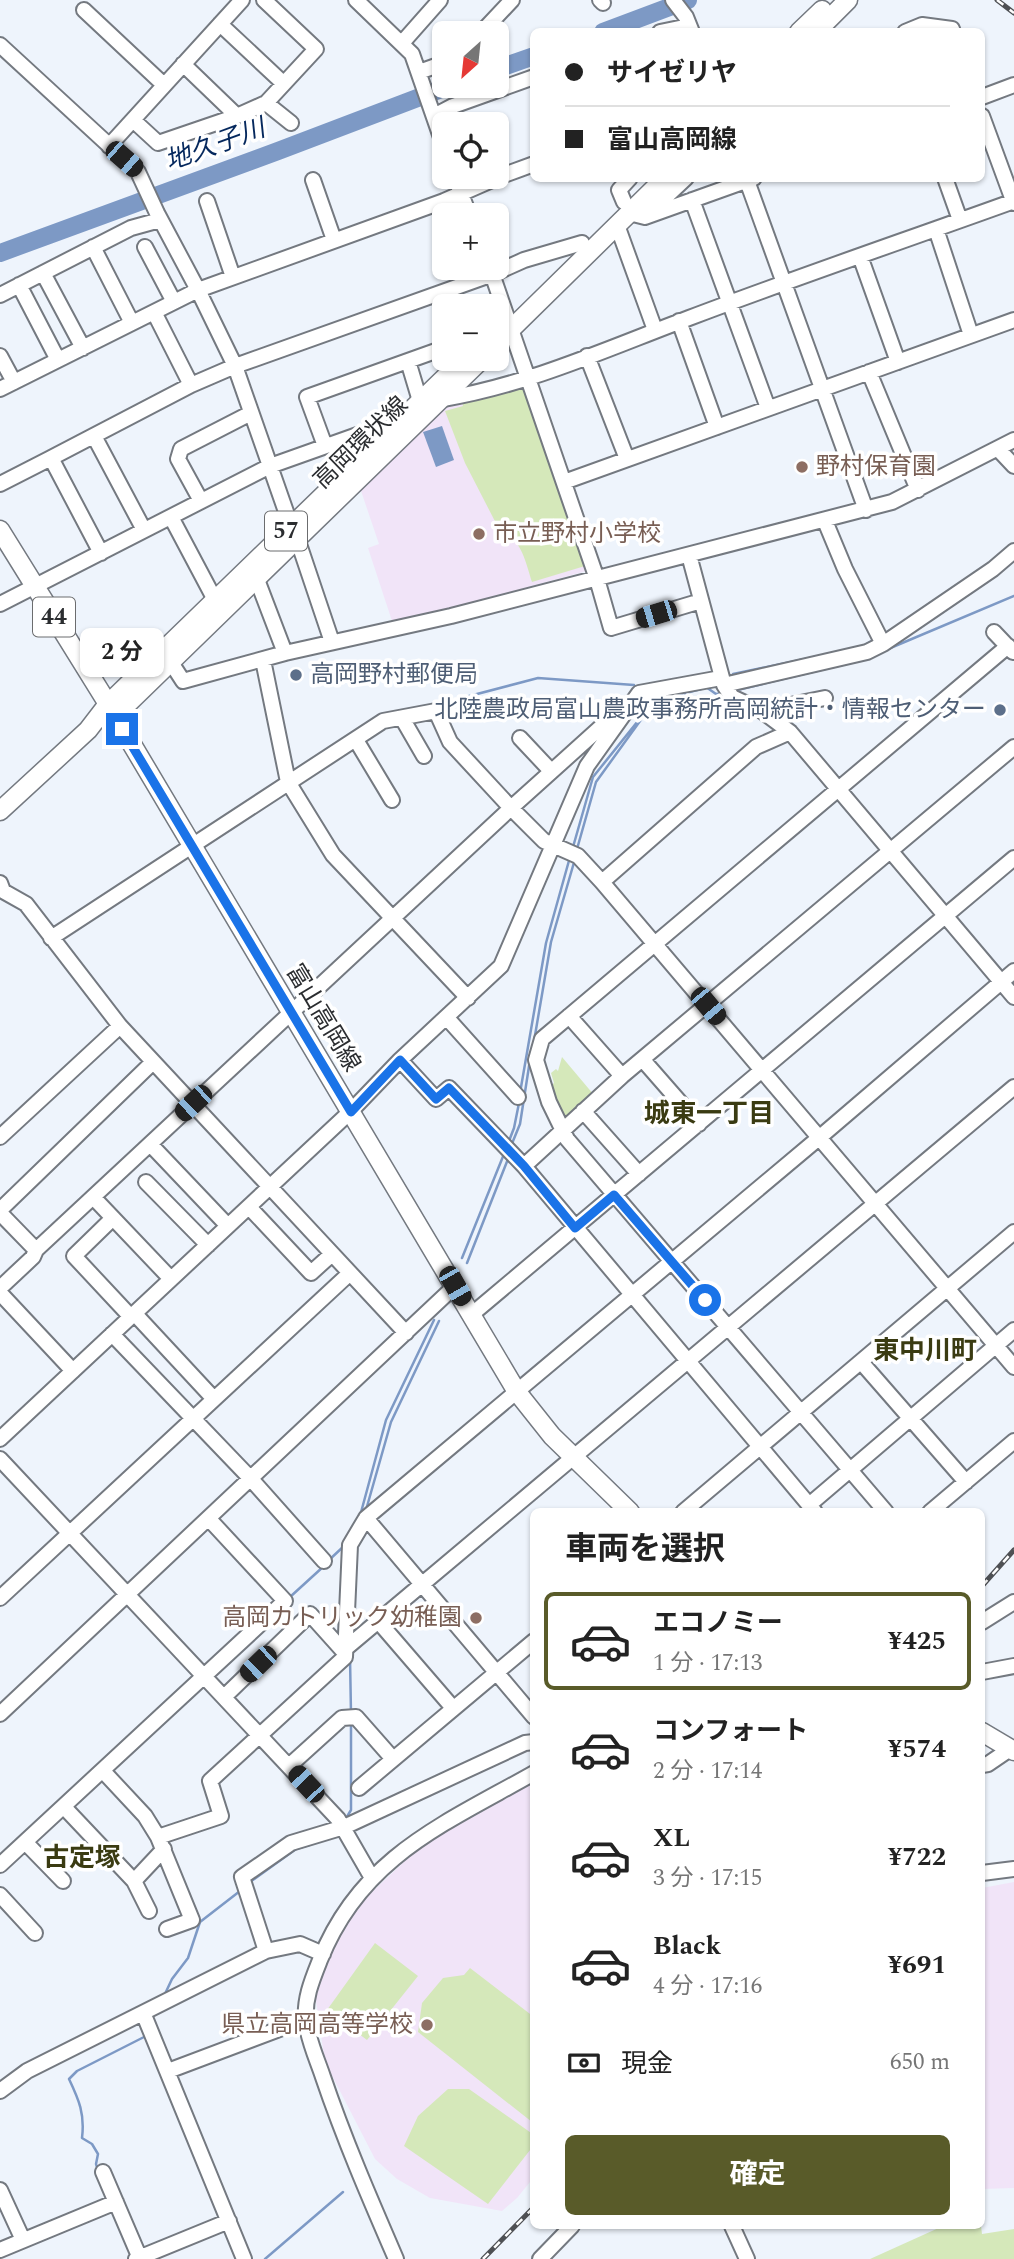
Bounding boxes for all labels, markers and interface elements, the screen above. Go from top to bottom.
north arrow [432,21,509,98]
map controls [432,21,509,371]
text: サイゼリヤ [607,53,737,93]
water label: 地久子川 [159,107,274,182]
button: locate [432,112,509,189]
text: 富山高岡線 [607,120,737,160]
car [102,137,147,181]
button: + [432,203,509,280]
button: − [432,294,509,371]
street label: 高岡環状線 [305,388,417,498]
place label: 野村保育園 [816,449,936,485]
marker: 野村保育園 [794,459,810,475]
road number: 57 [265,512,307,551]
place label: 市立野村小学校 [493,516,661,552]
marker: 市立野村小学校 [471,526,487,542]
road number: 44 [33,597,75,636]
car [633,598,680,630]
callout: 2 分 [80,628,164,676]
text: 2 分 [101,635,143,670]
place label: 高岡野村郵便局 [310,657,478,693]
marker: 高岡野村郵便局 [288,667,304,683]
place label: 北陸農政局富山農政事務所高岡統計・情報センター [434,692,986,728]
marker: 北陸農政局富山農政事務所高岡統計・情報センター [992,702,1008,718]
route end [106,713,138,745]
street label: 富山高岡線 [277,957,369,1079]
car [687,983,730,1029]
car [171,1081,216,1125]
district label: 城東一丁目 [644,1094,774,1134]
car [436,1263,475,1309]
route start [689,1284,721,1316]
district label: 東中川町 [873,1331,977,1371]
text: 車両を選択 [565,1525,725,1574]
place label: 高岡カトリック幼稚園 [222,1600,462,1636]
text: エコノミー [653,1603,783,1643]
marker: 高岡カトリック幼稚園 [468,1610,484,1626]
icon: car [569,1610,632,1673]
text: ¥425 [888,1621,946,1661]
car [236,1642,281,1686]
text: 1 分 · 17:13 [653,1646,762,1681]
text: コンフォート [653,1711,808,1751]
icon: car [569,1718,632,1781]
text: ¥574 [888,1729,946,1769]
text: 2 分 · 17:14 [653,1754,762,1789]
car [284,1761,329,1807]
text: XL [653,1818,690,1858]
icon: car [569,1826,632,1889]
text: ¥722 [888,1837,946,1877]
district label: 古定塚 [43,1838,121,1878]
text: 3 分 · 17:15 [653,1861,762,1896]
text: Black [653,1926,721,1966]
icon: car [569,1934,632,1997]
text: ¥691 [888,1945,946,1985]
text: 4 分 · 17:16 [653,1969,762,2004]
place label: 県立高岡高等学校 [221,2007,413,2043]
marker: 県立高岡高等学校 [419,2017,435,2033]
icon: cash [565,2044,603,2082]
text: 現金 [621,2044,673,2084]
text: 650 m [890,2045,950,2080]
button: 確定 [565,2135,950,2215]

